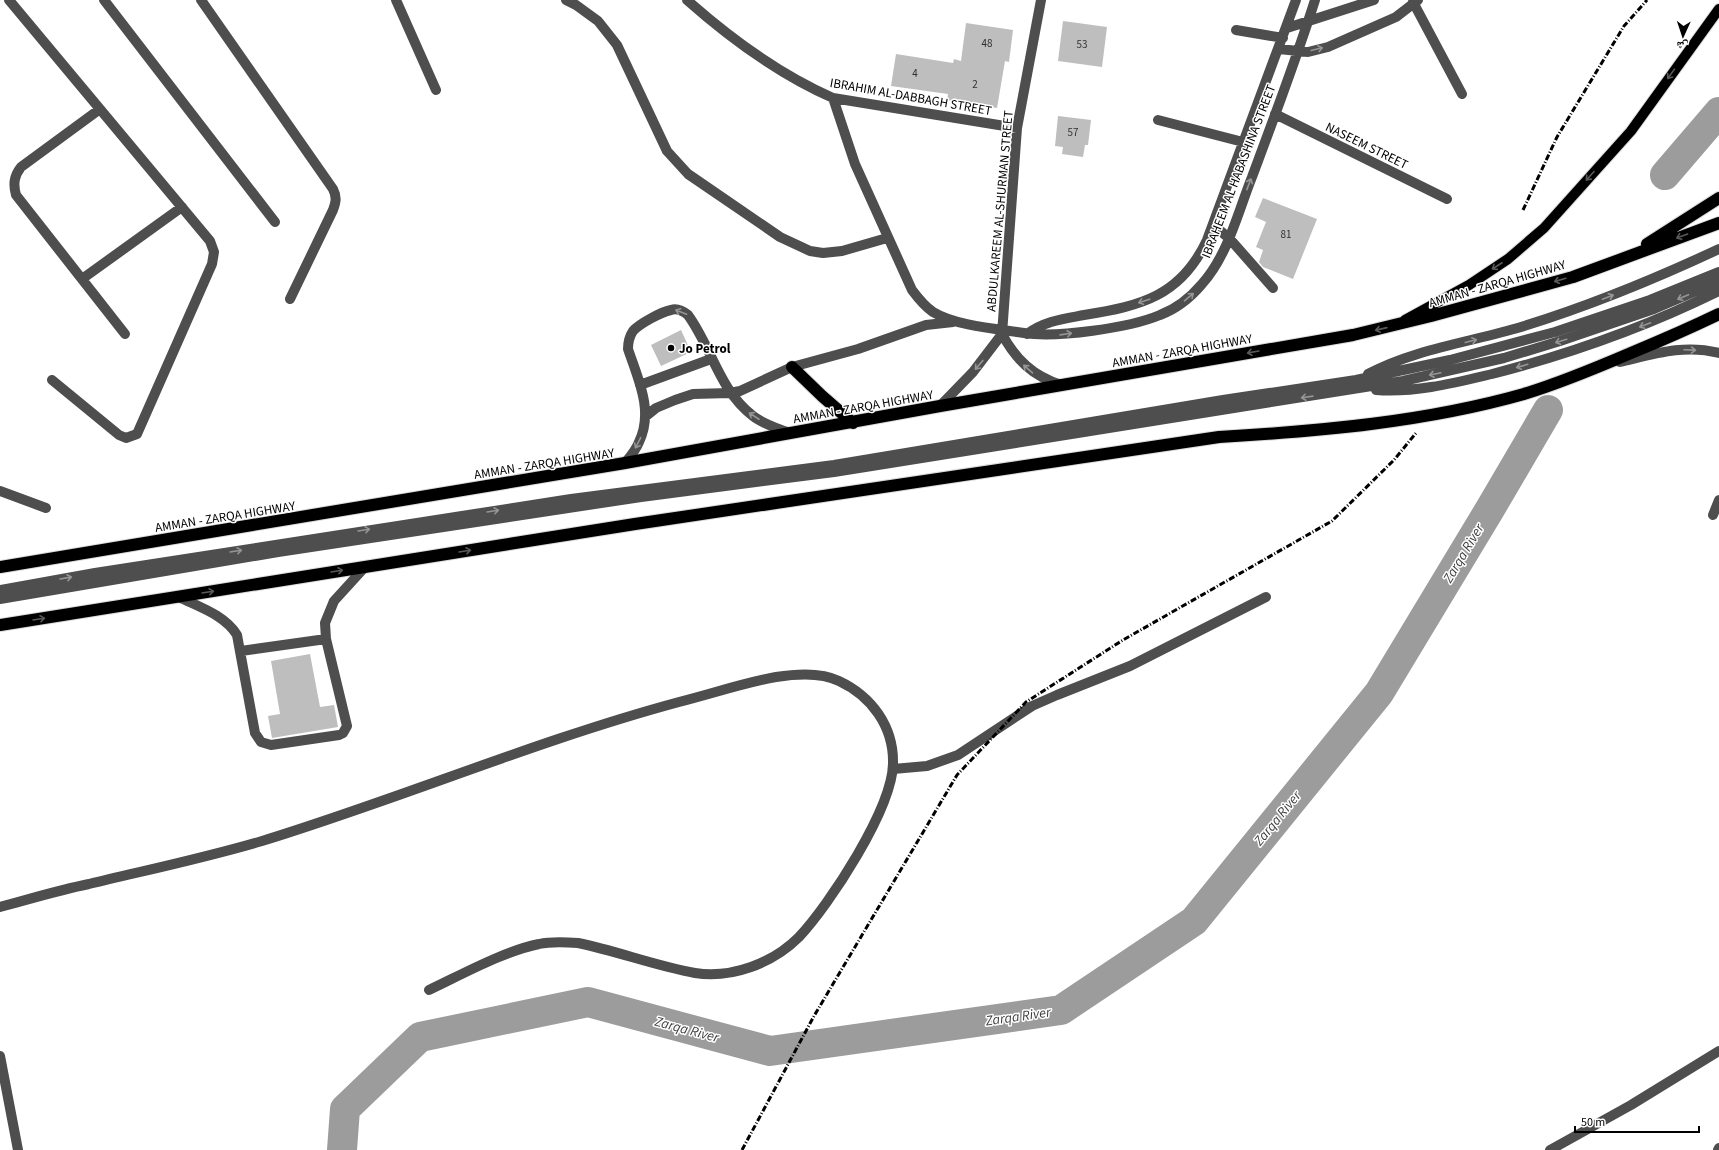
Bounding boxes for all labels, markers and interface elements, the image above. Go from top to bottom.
north arrow [1663,16,1703,56]
house number: 48 [982,36,993,51]
house number: 53 [1077,37,1087,52]
text: ش [1676,38,1689,53]
one-way arrow [1310,45,1323,53]
house number: 4 [912,66,918,81]
one-way arrow [1667,69,1676,80]
street label: IBRAHIM AL-DABBAGH STREET [828,74,993,120]
house number: 2 [972,77,978,92]
street label: IBRAHEEM AL HABASHINA STREET [1197,82,1280,261]
street label: ABDULKAREEM AL-SHURMAN STREET [982,110,1018,312]
street label: NASEEM STREET [1322,118,1411,174]
house number: 57 [1068,125,1078,140]
one-way arrow [1586,171,1595,181]
one-way arrow [1245,178,1253,190]
house number: 81 [1281,227,1291,242]
one-way arrow [1677,233,1689,241]
street label: AMMAN - ZARQA HIGHWAY [1427,256,1569,312]
one-way arrow [1492,262,1503,270]
one-way arrow [1554,277,1567,284]
one-way arrow [1602,292,1614,300]
one-way arrow [1183,293,1194,302]
one-way arrow [1678,294,1690,301]
one-way arrow [1137,298,1150,305]
one-way arrow [676,308,688,316]
one-way arrow [1640,321,1652,329]
one-way arrow [1374,325,1387,333]
one-way arrow [1059,330,1072,338]
street label: AMMAN - ZARQA HIGHWAY [1111,330,1254,372]
one-way arrow [1465,336,1478,344]
one-way arrow [1555,338,1568,345]
place label: Jo Petrol [679,340,731,358]
marker: Jo Petrol [666,343,676,353]
one-way arrow [1683,346,1696,353]
one-way arrow [1247,348,1260,356]
one-way arrow [974,360,983,371]
one-way arrow [1516,363,1529,370]
one-way arrow [1022,364,1033,373]
one-way arrow [1429,371,1442,379]
street label: AMMAN - ZARQA HIGHWAY [792,386,935,428]
one-way arrow [1301,393,1314,401]
one-way arrow [749,412,760,420]
one-way arrow [634,437,641,449]
street label: AMMAN - ZARQA HIGHWAY [473,444,616,484]
street label: AMMAN - ZARQA HIGHWAY [154,497,297,537]
one-way arrow [486,507,499,515]
water label: Zarqa River [1438,519,1490,588]
one-way arrow [357,526,370,534]
one-way arrow [229,546,242,554]
one-way arrow [458,547,471,555]
one-way arrow [330,567,343,575]
one-way arrow [59,574,72,582]
one-way arrow [201,588,214,596]
one-way arrow [32,615,45,623]
water label: Zarqa River [1249,786,1307,851]
water label: Zarqa River [983,1002,1053,1032]
water label: Zarqa River [652,1012,722,1048]
scale bar [1575,1108,1699,1134]
text: 50 m [1581,1114,1605,1131]

